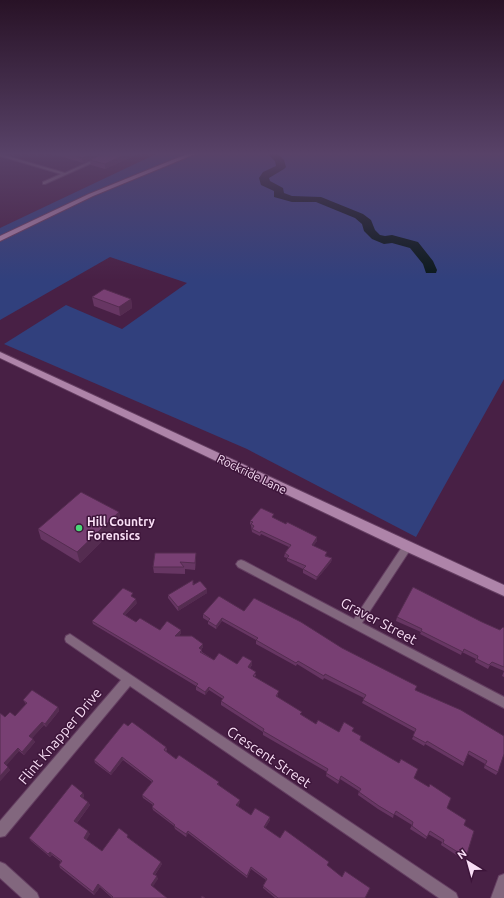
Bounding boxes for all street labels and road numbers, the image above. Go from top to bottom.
street label: Rockride Lane [215,452,289,496]
street label: Graver Street [338,594,420,648]
street label: Flint Knapper Drive [15,685,105,787]
street label: Crescent Street [224,723,314,791]

